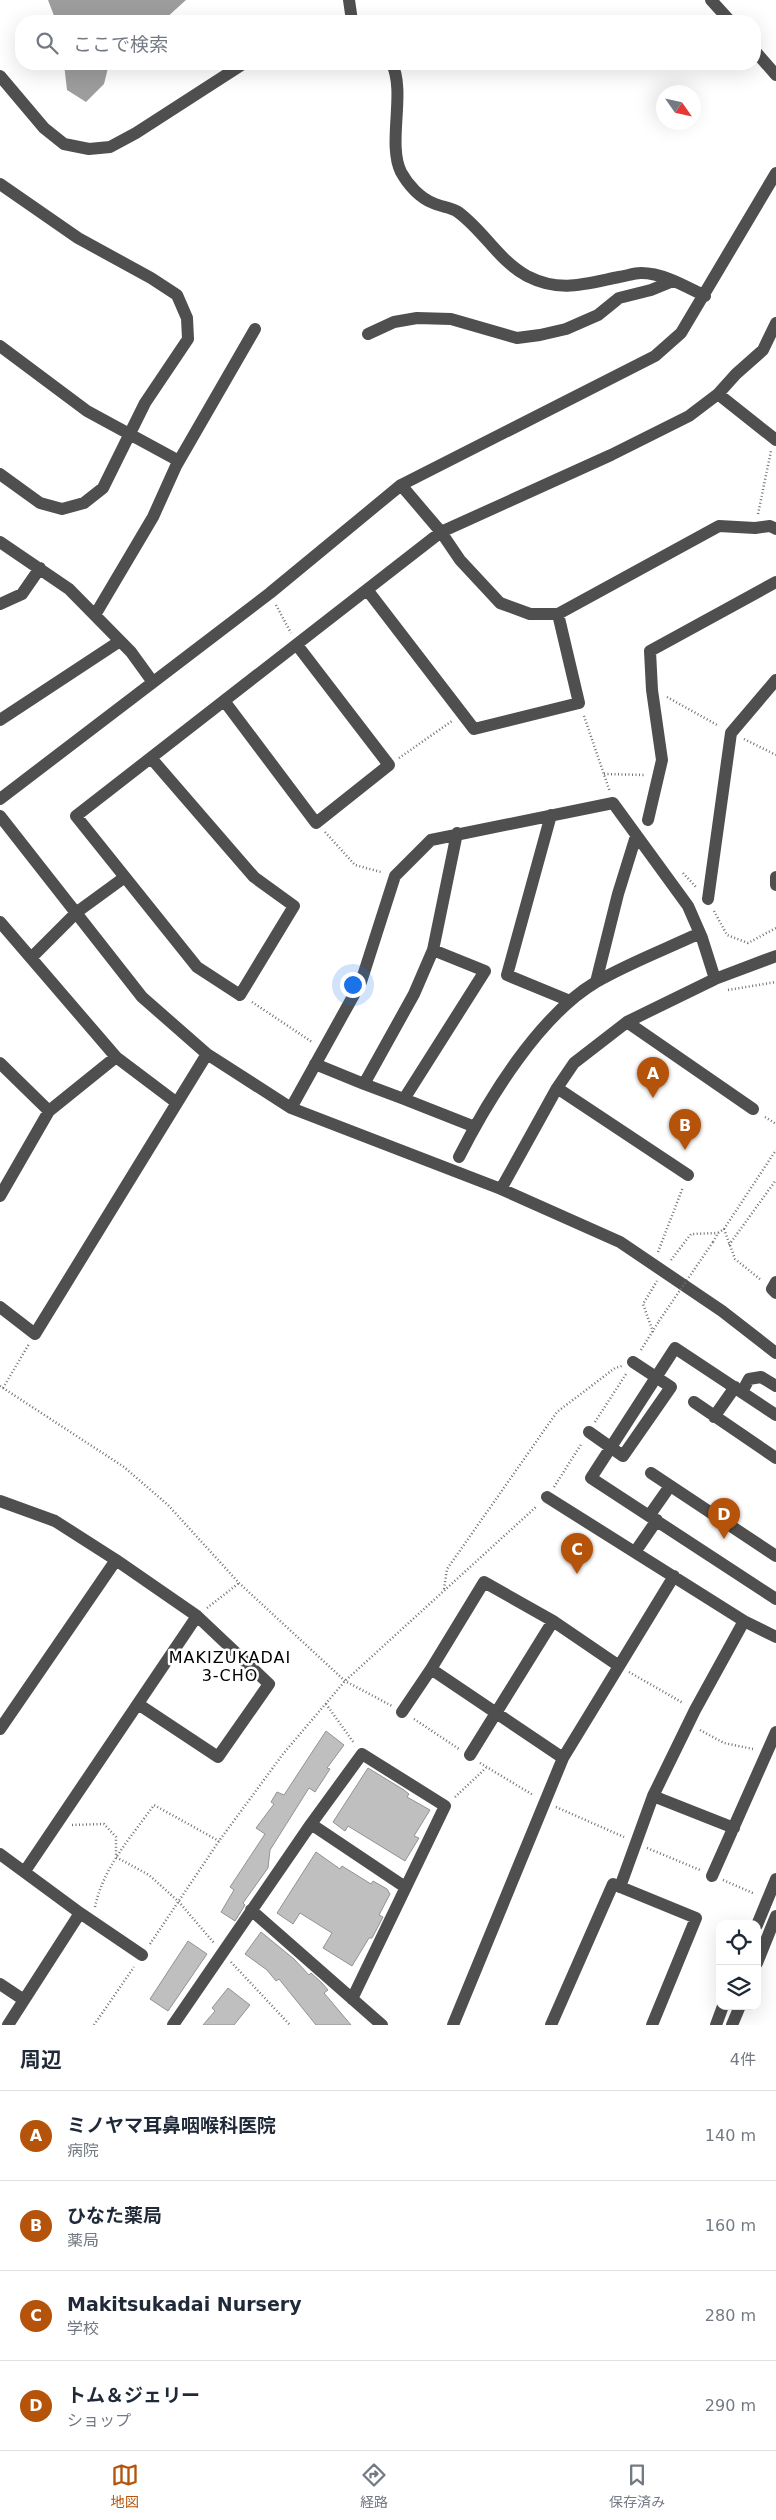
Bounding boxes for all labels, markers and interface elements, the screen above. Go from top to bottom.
search box [15,15,761,70]
icon: search [33,29,61,57]
text: ここで検索 [73,33,168,55]
north arrow [656,85,701,130]
your location [340,972,366,998]
pin: A [637,1057,669,1098]
pin: B [669,1109,701,1150]
pin: D [708,1498,740,1539]
pin: C [561,1533,593,1574]
district label: MAKIZUKADAI 3-CHO [169,1648,291,1685]
map controls [716,1920,761,2010]
button: locate [716,1920,761,1965]
button: layers [716,1965,761,2010]
text: 周辺 [20,2048,62,2072]
text: 4件 [730,2050,756,2069]
text: ミノヤマ耳鼻咽喉科医院 [67,2114,276,2136]
text: A [30,2126,42,2145]
text: 140 m [705,2126,756,2145]
text: 病院 [67,2141,99,2160]
text: ひなた薬局 [67,2204,162,2226]
text: B [30,2216,42,2235]
text: 160 m [705,2216,756,2235]
text: 薬局 [67,2231,99,2250]
text: Makitsukadai Nursery [67,2293,302,2315]
text: C [30,2306,42,2325]
text: 280 m [705,2306,756,2325]
text: 学校 [67,2319,99,2338]
text: トム＆ジェリー [67,2384,200,2406]
text: D [29,2396,43,2415]
text: 290 m [705,2396,756,2415]
text: ショップ [67,2411,131,2430]
tab: 地図 [111,2461,139,2511]
tab: 経路 [360,2461,388,2511]
tab: 保存済み [609,2461,665,2511]

